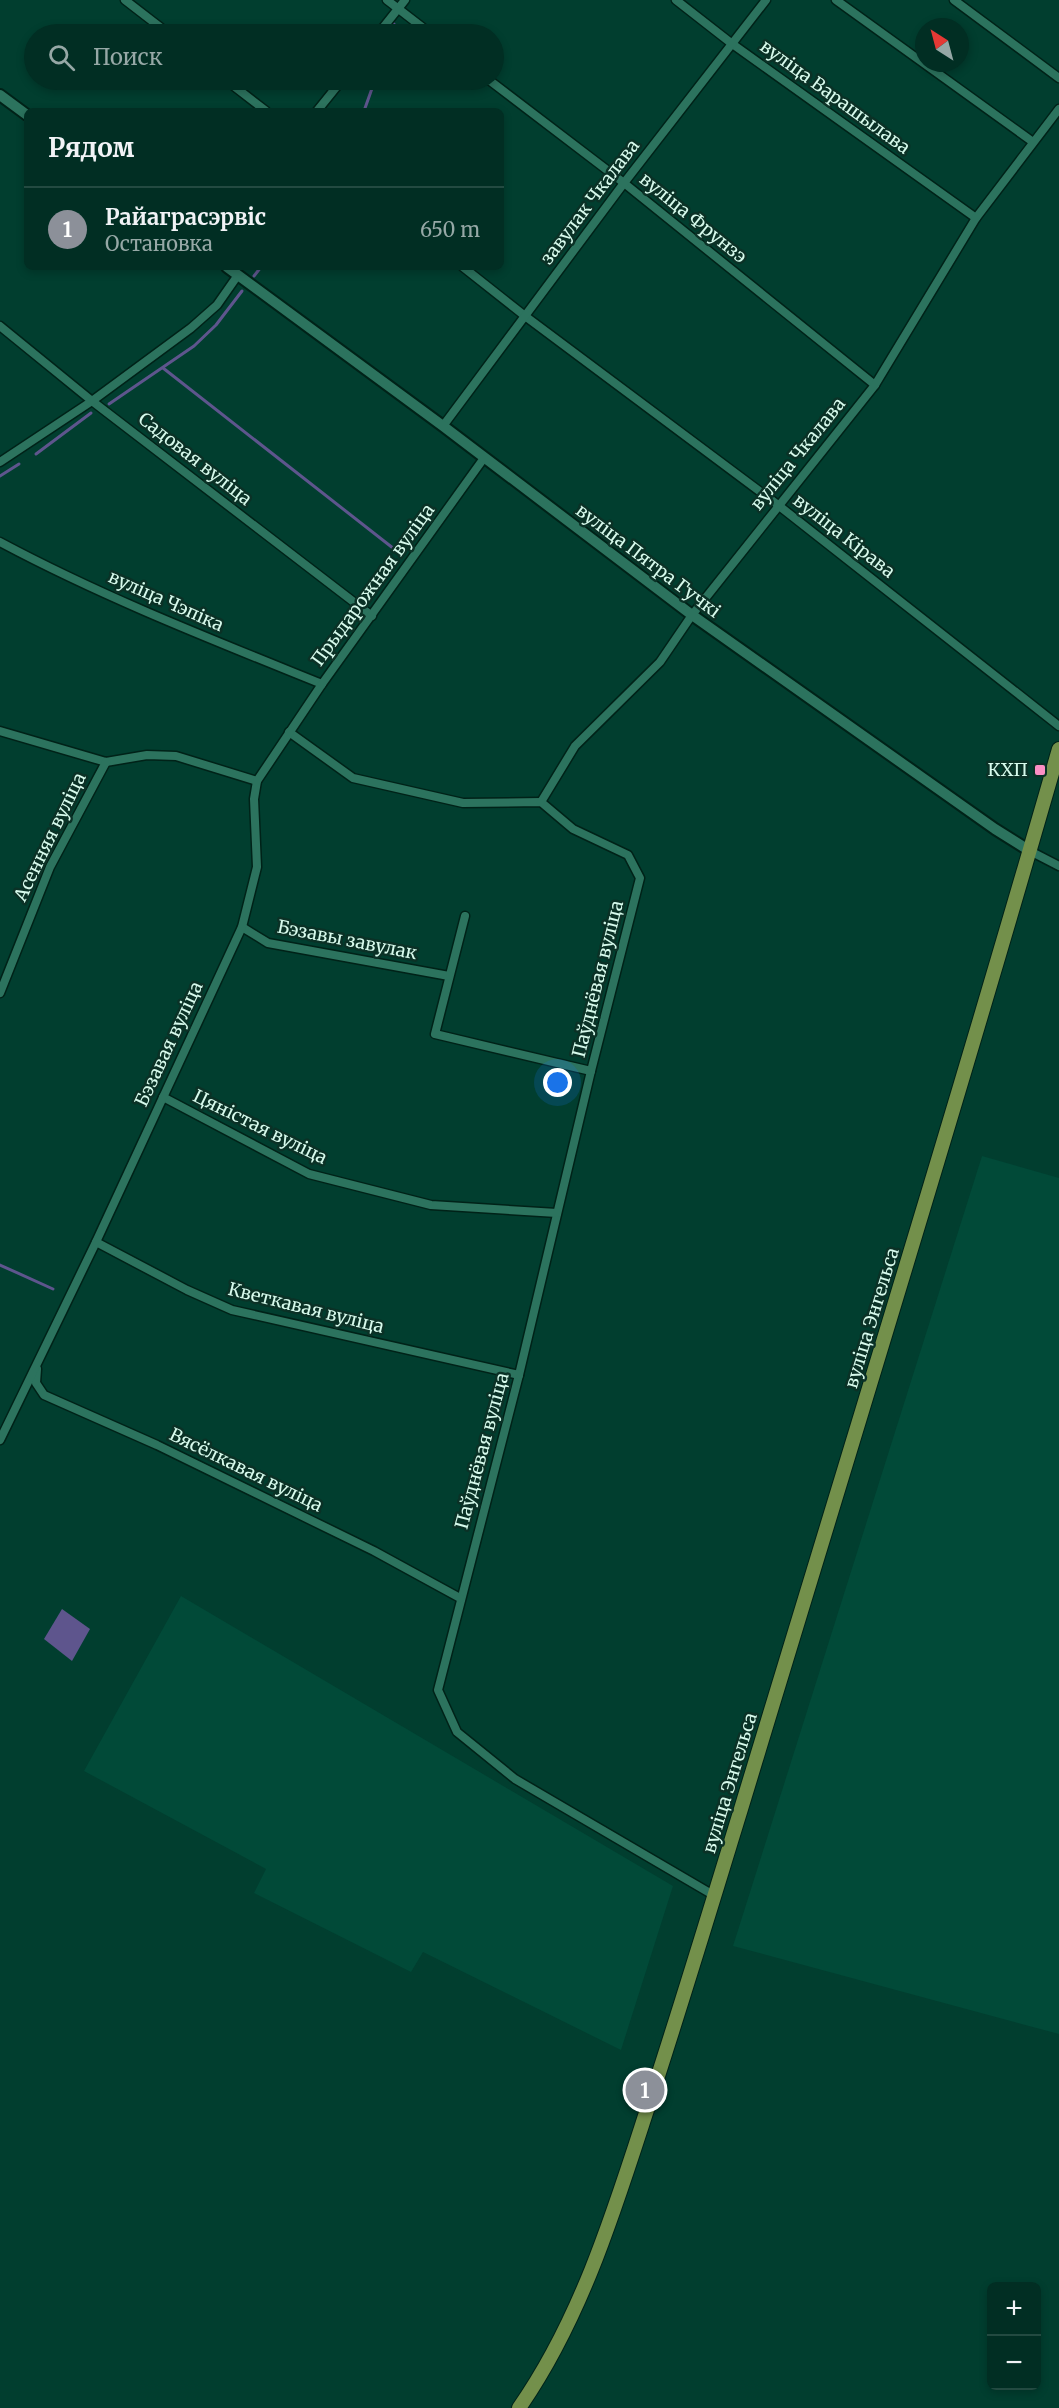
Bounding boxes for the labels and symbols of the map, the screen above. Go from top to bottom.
north arrow [915,18,969,72]
street label: вуліца Варашылава [756,34,915,159]
street label: завулак Чкалава [535,134,644,269]
street label: вуліца Фрунзэ [635,167,752,268]
street label: вуліца Чкалава [745,393,850,515]
street label: Садовая вуліца [134,407,257,510]
street label: вуліца Кірава [789,489,900,583]
street label: Прыдарожная вуліца [306,499,439,670]
street label: вуліца Пятра Гучкі [571,499,725,623]
street label: вуліца Чэпіка [105,565,228,636]
place label: КХП [987,758,1028,781]
marker: КХП [1033,763,1047,777]
street label: Асенняя вуліца [8,768,91,906]
street label: Паўднёвая вуліца [567,898,628,1060]
street label: Бэзавы завулак [275,915,420,964]
street label: Бэзавая вуліца [130,977,208,1110]
your location [543,1068,572,1097]
street label: Цяністая вуліца [189,1084,331,1169]
street label: вуліца Энгельса [839,1244,904,1391]
street label: Кветкавая вуліца [226,1277,387,1338]
street label: Паўднёвая вуліца [450,1370,514,1532]
street label: Вясёлкавая вуліца [166,1422,327,1517]
street label: вуліца Энгельса [697,1709,762,1856]
pin: 1 [626,2068,664,2112]

